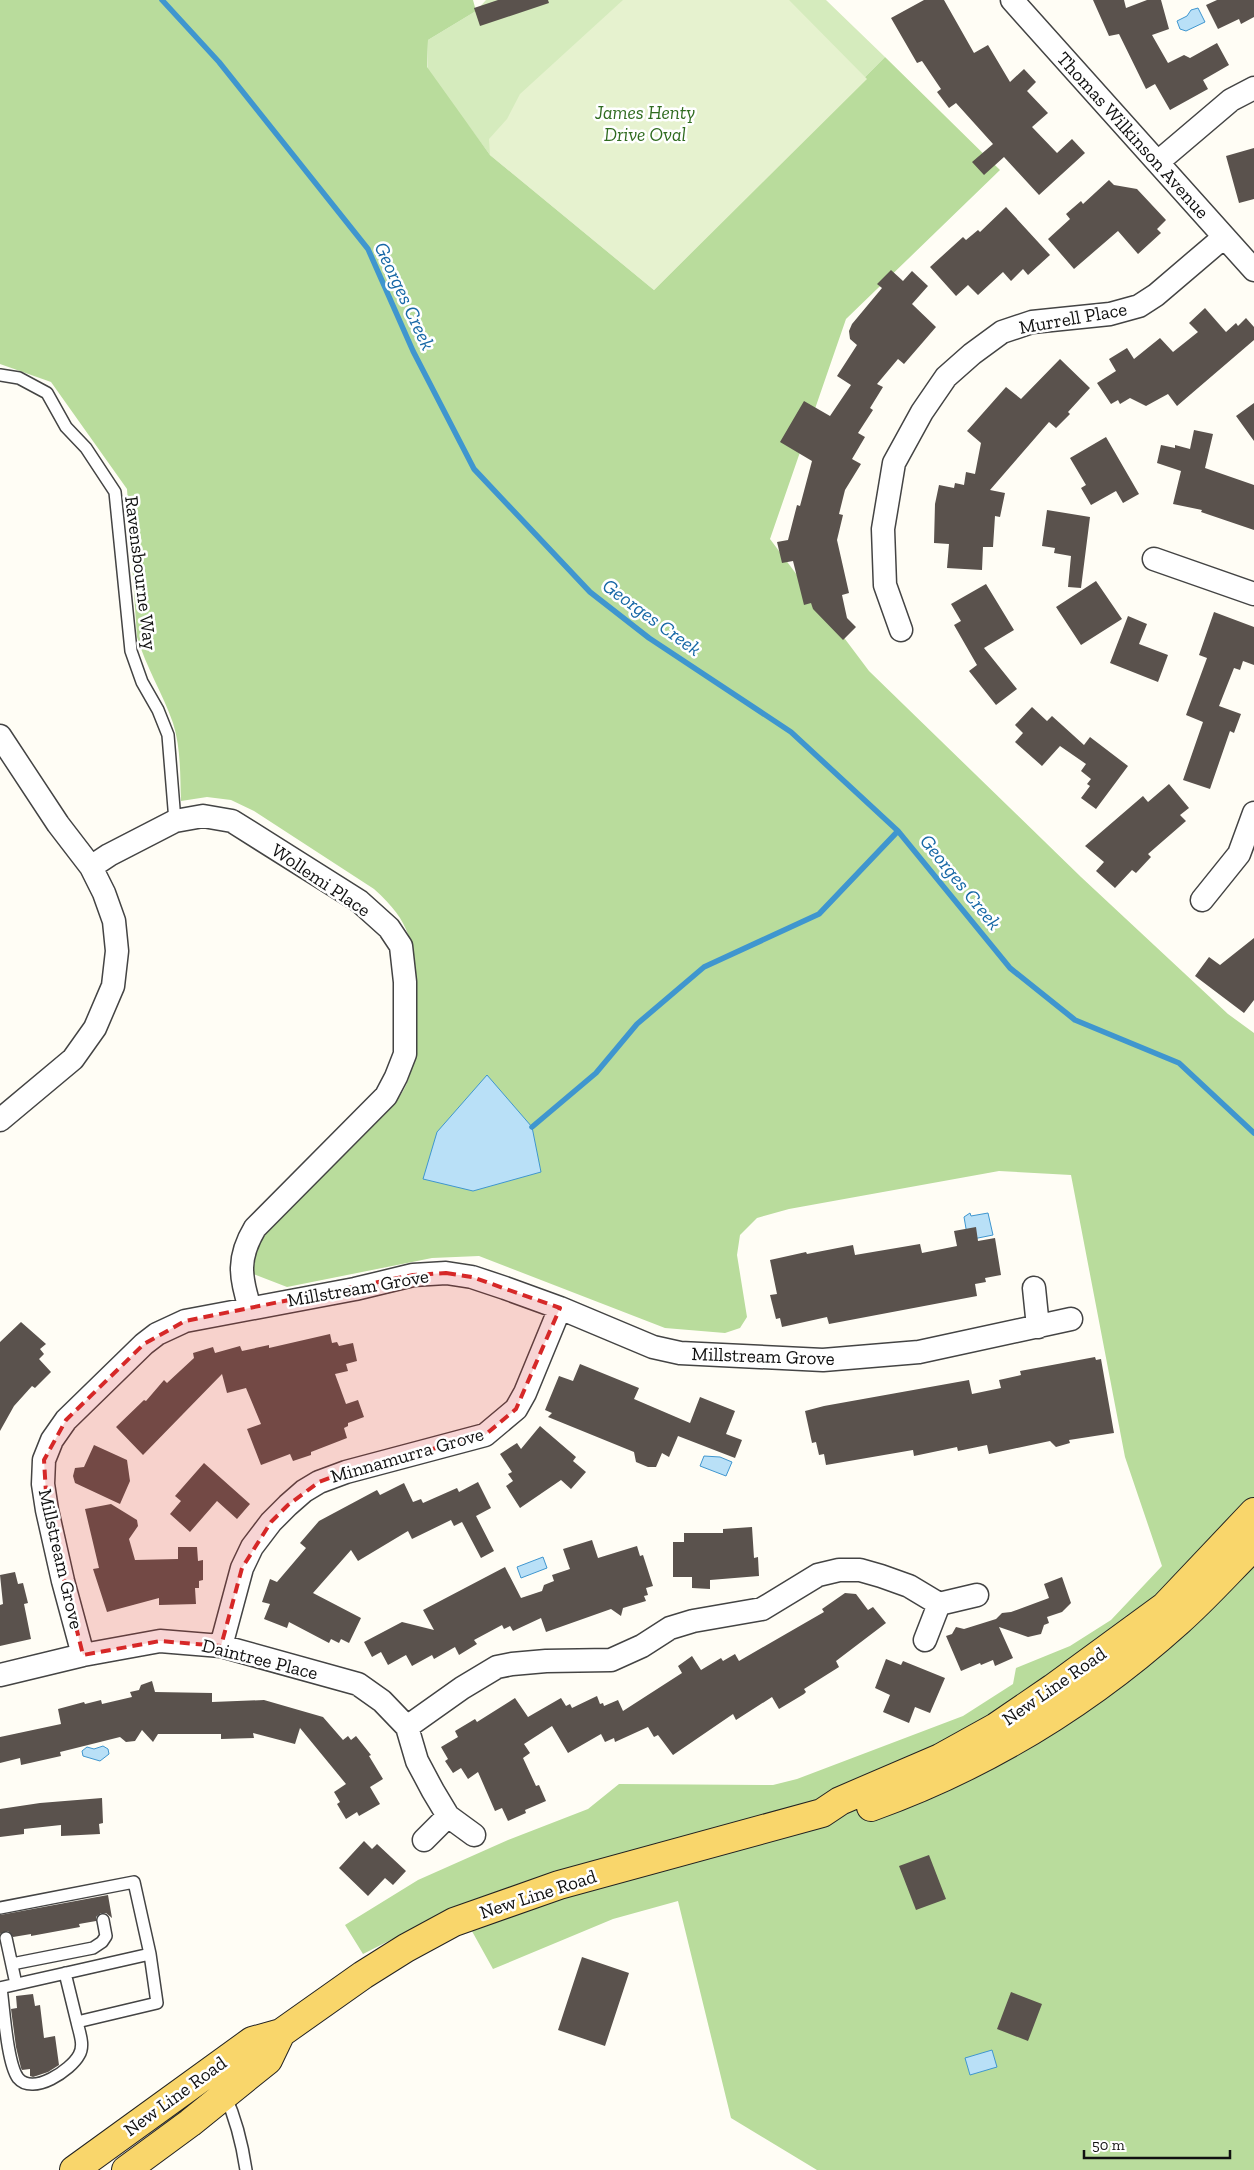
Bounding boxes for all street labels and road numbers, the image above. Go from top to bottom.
street label: Thomas Wilkinson Avenue [1052,47,1214,223]
street label: Murrell Place [1017,297,1129,339]
street label: Ravensbourne Way [120,494,162,652]
street label: Wollemi Place [267,838,375,922]
street label: Millstream Grove [285,1264,431,1312]
street label: Millstream Grove [691,1342,835,1370]
street label: Minnamurra Grove [328,1422,486,1488]
street label: Millstream Grove [34,1487,88,1631]
street label: Daintree Place [200,1633,320,1685]
street label: New Line Road [998,1641,1111,1730]
street label: New Line Road [477,1864,600,1924]
street label: New Line Road [119,2051,231,2141]

